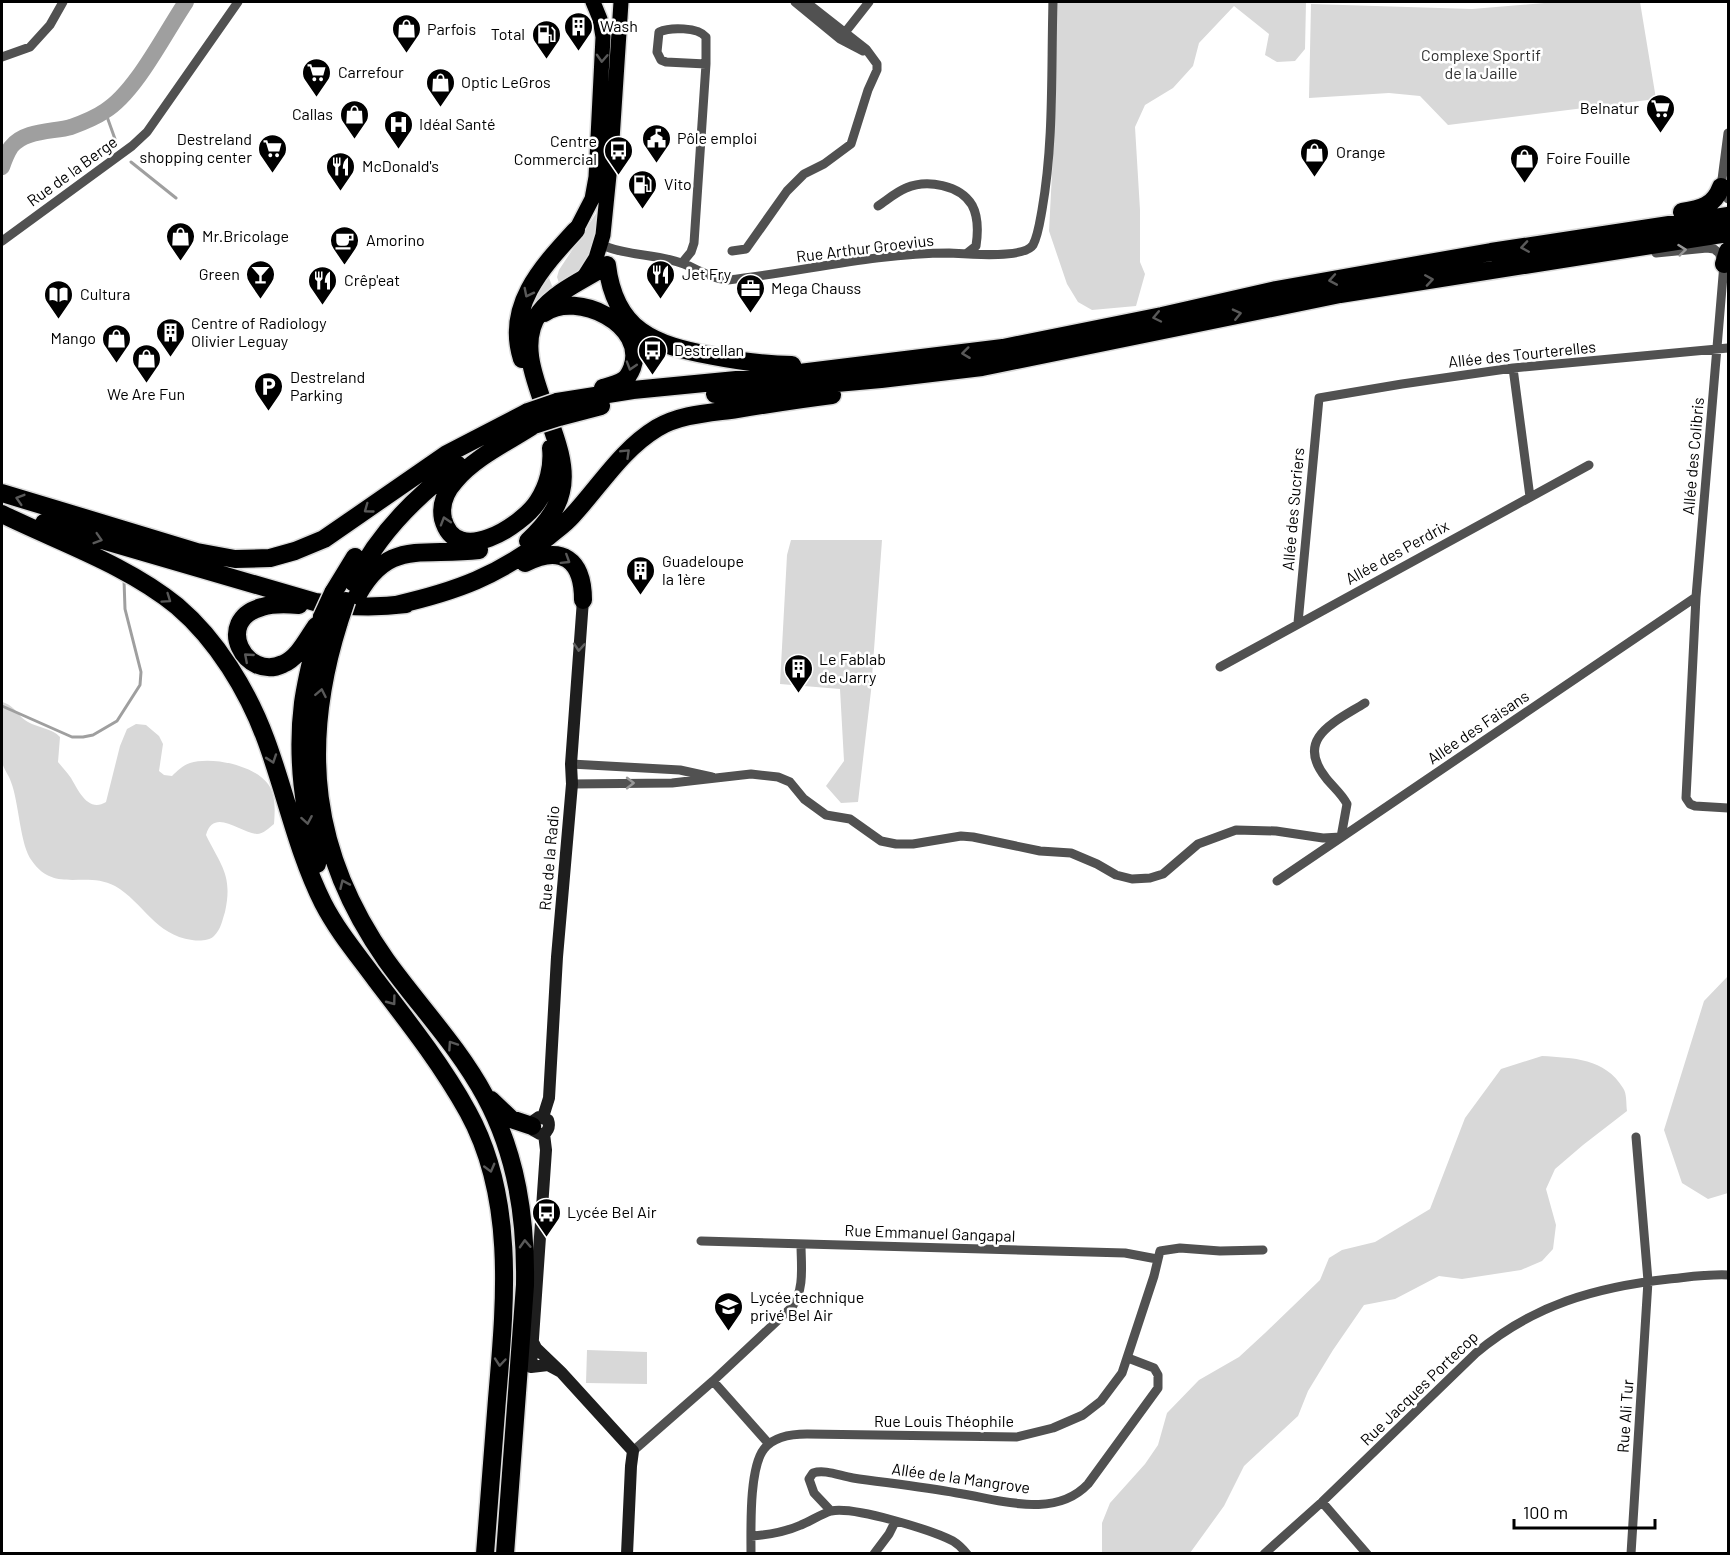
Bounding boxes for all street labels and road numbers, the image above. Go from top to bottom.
street label: Rue de la Berge [23,131,121,210]
street label: Rue Arthur Groevius [795,230,935,265]
street label: Allée des Tourterelles [1447,336,1597,371]
street label: Allée des Colibris [1678,396,1707,515]
street label: Allée des Sucriers [1278,447,1307,571]
street label: Allée des Perdrix [1342,515,1452,588]
street label: Allée des Faisans [1423,686,1532,768]
street label: Rue de la Radio [534,805,563,911]
street label: Rue Emmanuel Gangapal [844,1220,1016,1245]
street label: Rue Jacques Portecop [1356,1326,1482,1449]
street label: Rue Ali Tur [1612,1378,1637,1453]
street label: Rue Louis Théophile [874,1411,1014,1430]
street label: Allée de la Mangrove [891,1458,1032,1497]

